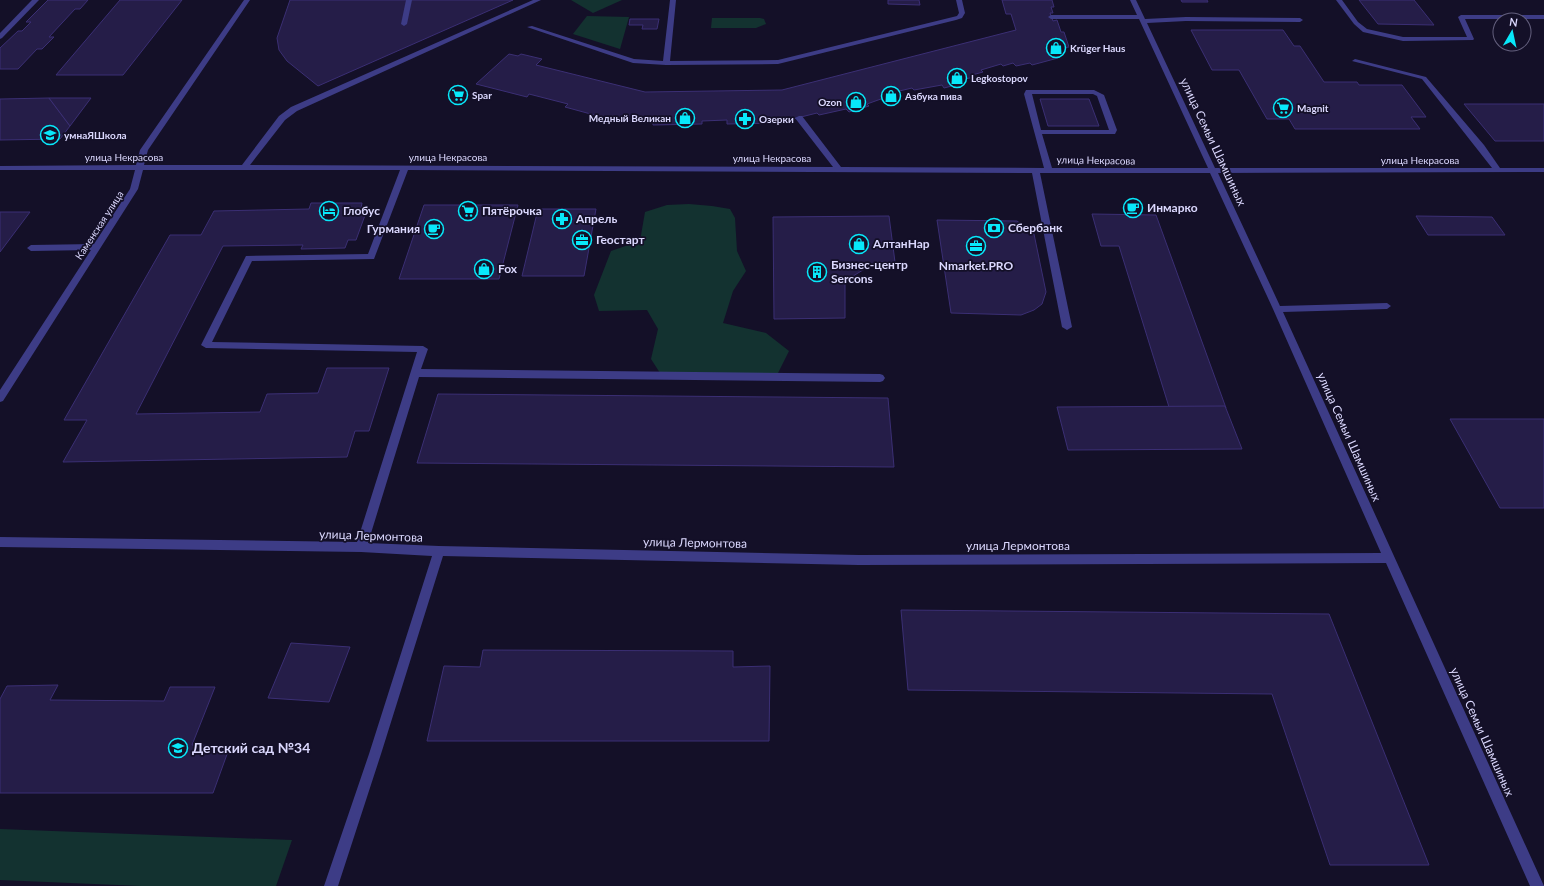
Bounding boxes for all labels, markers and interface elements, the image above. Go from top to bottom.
north arrow [1492,12,1532,52]
text: N [1508,15,1519,29]
shop icon: Krüger Haus [1045,37,1067,59]
place label: Krüger Haus [1070,42,1126,54]
shop icon: Legkostopov [946,67,968,89]
place label: Legkostopov [971,72,1028,84]
street label: улица Семьи Шамшиных [1177,75,1250,208]
supermarket icon: Spar [447,84,469,106]
shop icon: Азбука пива [880,85,902,107]
place label: Spar [472,89,492,101]
place label: Азбука пива [904,90,962,102]
shop icon: Ozon [845,91,867,113]
place label: Ozon [818,96,842,108]
supermarket icon: Magnit [1272,97,1294,119]
place label: Magnit [1297,102,1329,114]
shop icon: Медный Великан [674,107,696,129]
pharmacy icon: Озерки [734,108,756,130]
place label: Медный Великан [589,112,671,124]
place label: Озерки [759,113,794,125]
school or university icon: умнаЯШкола [39,124,61,146]
place label: умнаЯШкола [64,129,127,141]
street label: улица Некрасова [85,151,163,163]
street label: улица Некрасова [409,151,487,163]
street label: улица Некрасова [733,152,811,164]
street label: улица Некрасова [1057,153,1135,167]
street label: улица Некрасова [1381,154,1459,166]
street label: Каменская улица [72,188,126,262]
cafe icon: Инмарко [1122,197,1144,219]
hotel icon: Глобус [318,200,340,222]
supermarket icon: Пятёрочка [457,200,479,222]
place label: Инмарко [1147,200,1198,215]
place label: Глобус [343,203,380,218]
place label: Пятёрочка [482,203,542,218]
pharmacy icon: Апрель [551,208,573,230]
place label: Апрель [575,211,618,226]
bank icon: Сбербанк [983,217,1005,239]
cafe icon: Гурмания [423,218,445,240]
place label: Сбербанк [1008,220,1063,235]
place label: Гурмания [367,221,420,236]
office icon: Геостарт [571,229,593,251]
place label: Геостарт [596,232,645,247]
shop icon: АлтанНар [848,233,870,255]
office icon: Nmarket.PRO [965,235,987,257]
place label: АлтанНар [872,236,930,251]
place label: Бизнес-центр Sercons [831,257,908,286]
shop icon: Fox [473,258,495,280]
place label: Nmarket.PRO [939,258,1013,273]
place label: Fox [498,261,518,276]
building icon: Бизнес-центр Sercons [806,261,828,283]
street label: улица Семьи Шамшиных [1314,370,1385,504]
street label: улица Лермонтова [319,526,423,545]
street label: улица Лермонтова [643,534,747,551]
street label: улица Лермонтова [966,538,1070,553]
street label: улица Семьи Шамшиных [1447,665,1518,799]
school or university icon: Детский сад №34 [167,737,189,759]
place label: Детский сад №34 [192,739,310,756]

